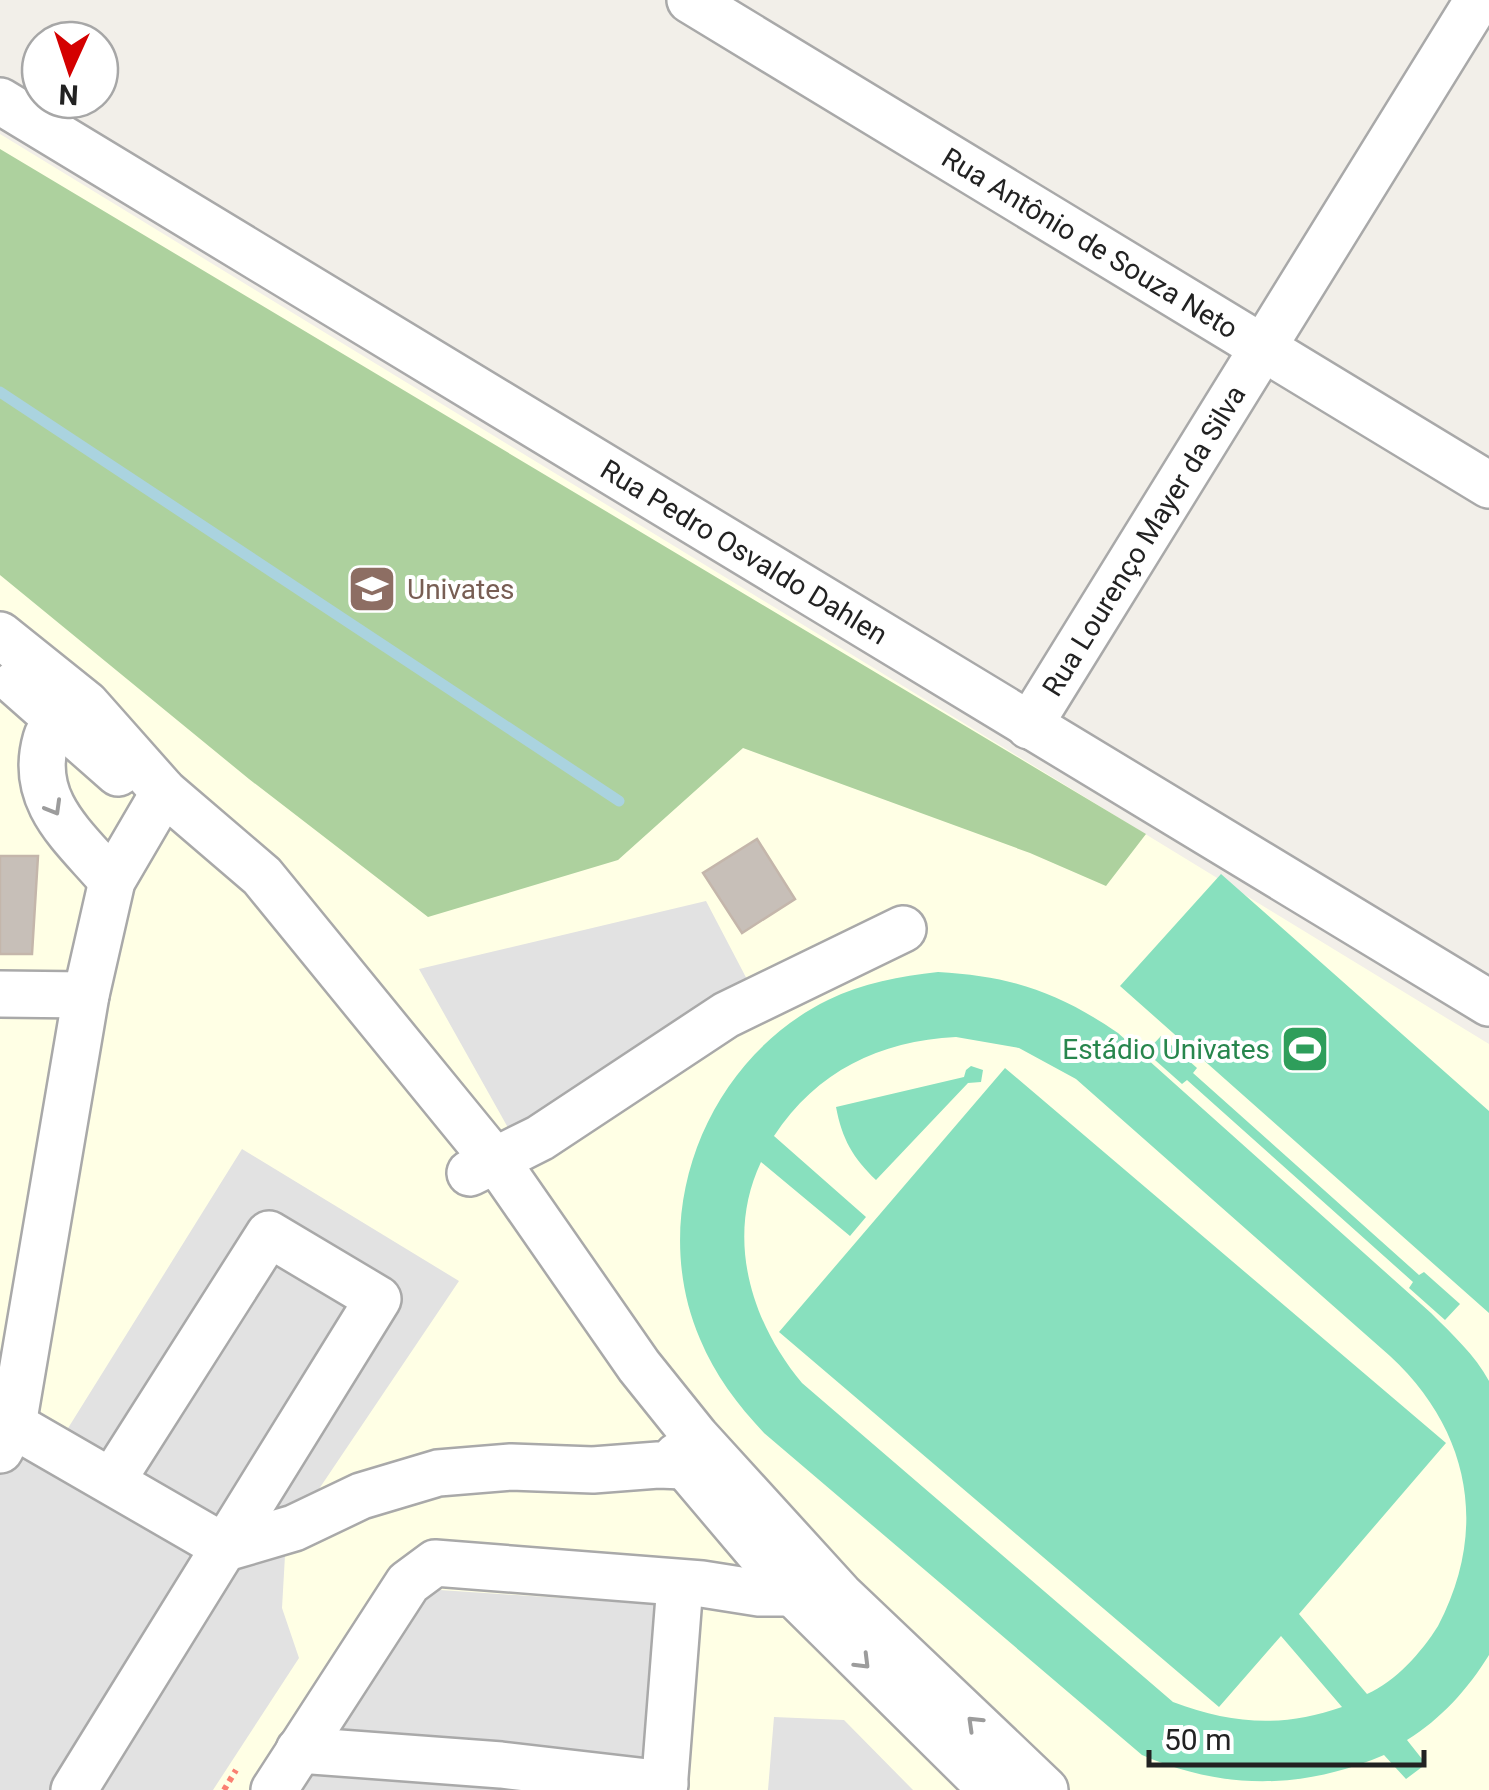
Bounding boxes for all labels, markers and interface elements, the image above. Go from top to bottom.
north arrow [20,20,120,120]
text: N [58,77,79,111]
street label: Rua Antônio de Souza Neto [936,141,1244,346]
street label: Rua Lourenço Mayer da Silva [1036,379,1253,702]
street label: Rua Pedro Osvaldo Dahlen [595,453,893,652]
school or university icon: Univates [346,563,398,615]
place label: Univates [407,573,514,606]
one-way arrow [41,797,61,815]
sports icon: Estádio Univates [1279,1023,1331,1075]
place label: Estádio Univates [1062,1033,1270,1066]
one-way arrow [851,1650,869,1668]
scale bar [1149,1705,1424,1767]
one-way arrow [968,1717,986,1735]
text: 50 m [1164,1722,1231,1757]

